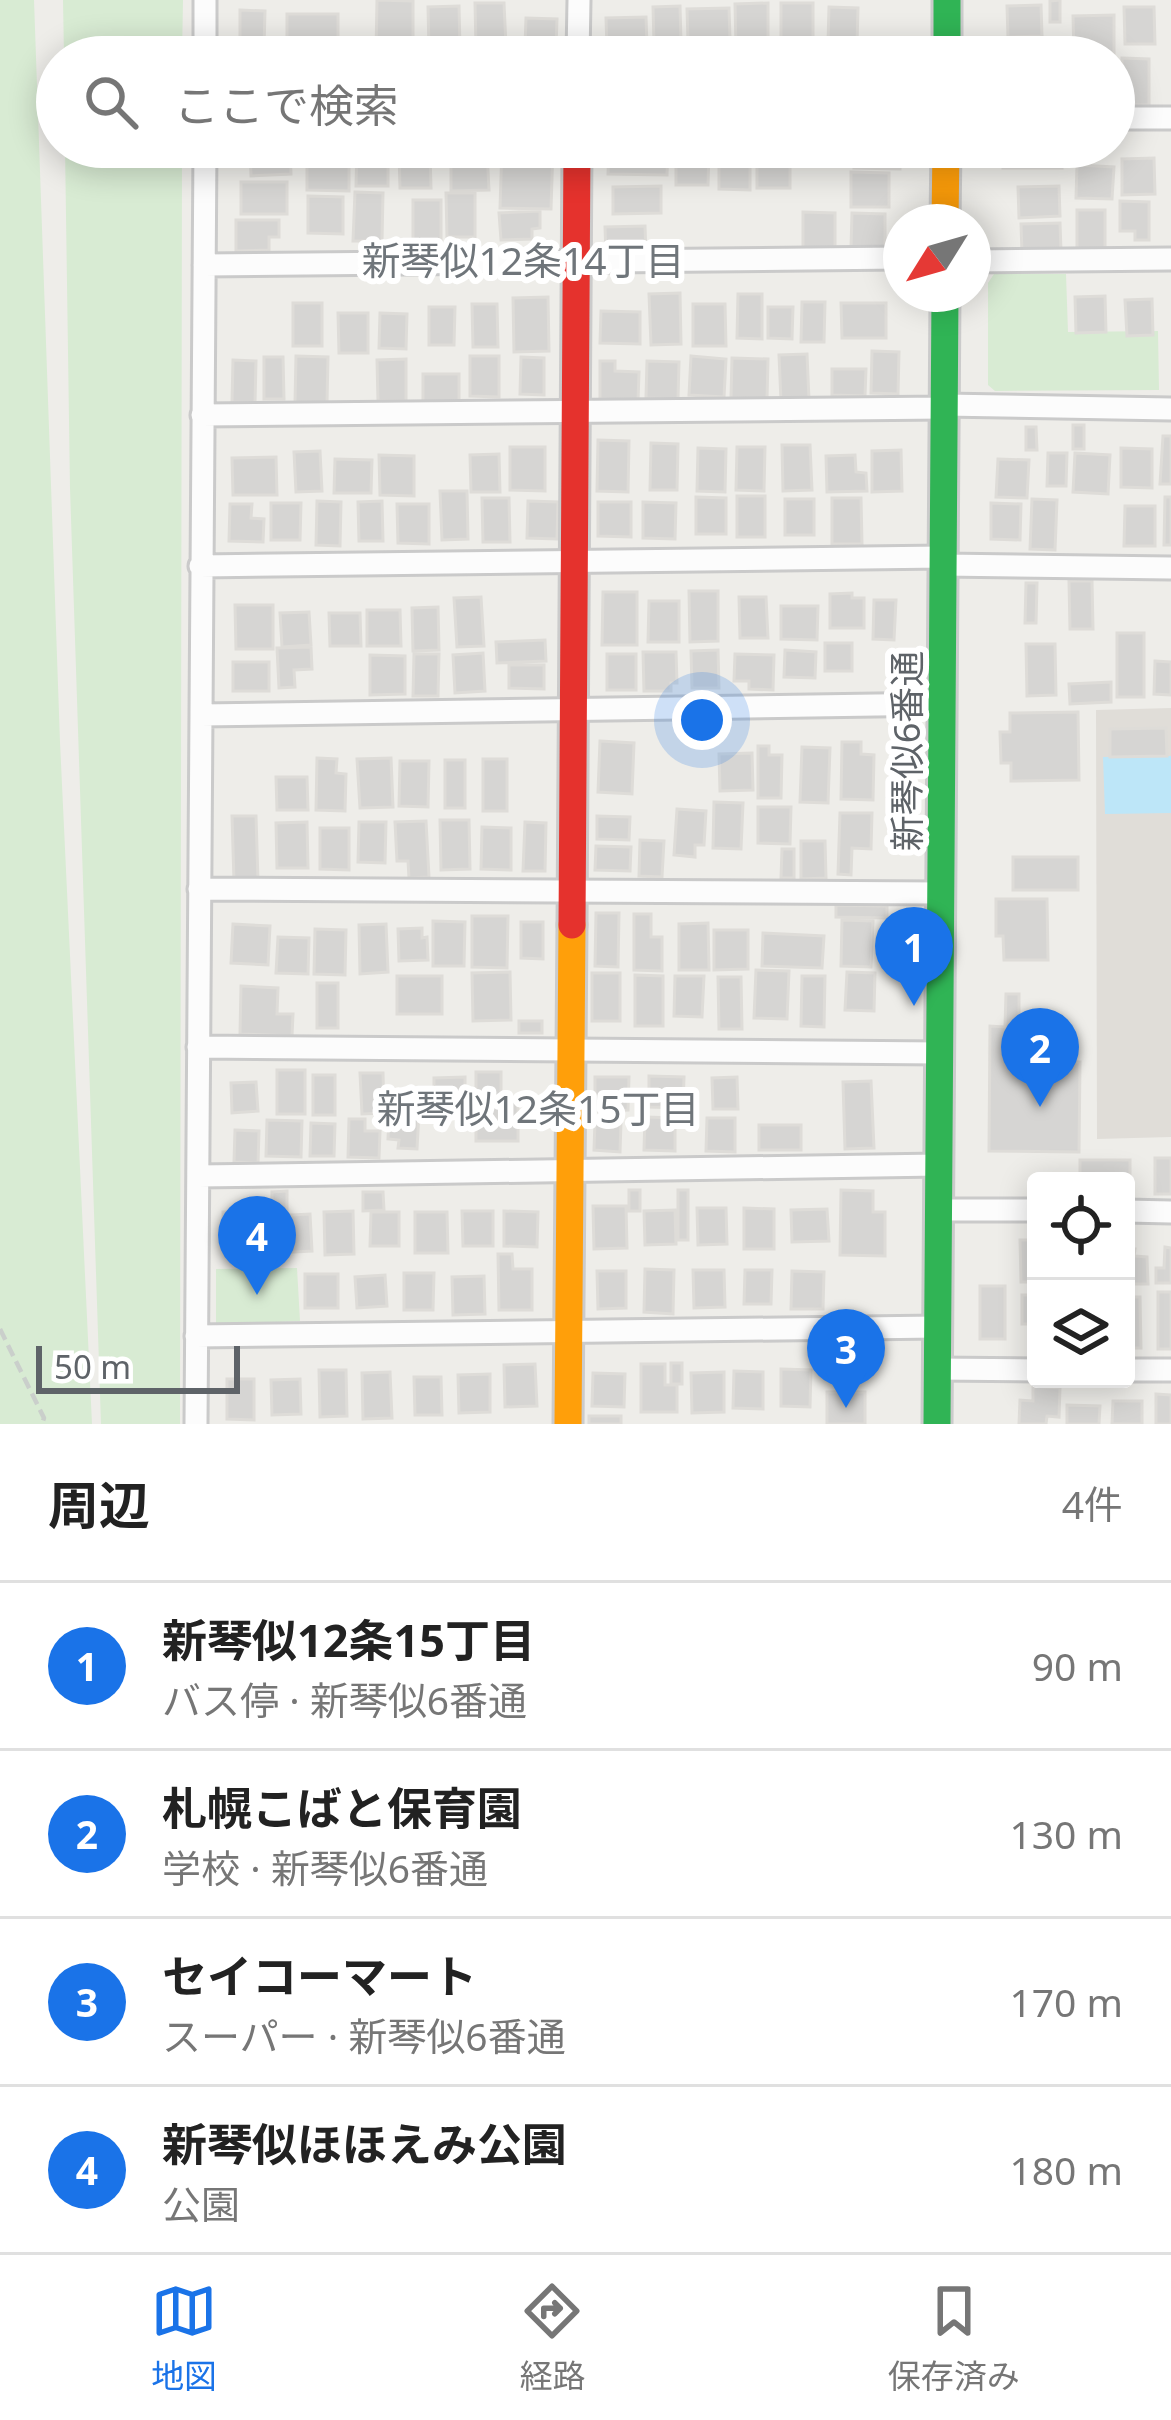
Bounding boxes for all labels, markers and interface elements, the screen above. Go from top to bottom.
search box [36,36,1135,168]
icon: search [78,69,144,135]
text: ここで検索 [174,74,399,135]
north arrow [883,204,991,312]
district label: 新琴似12条14丁目 [361,233,685,286]
street label: 新琴似6番通 [882,651,931,851]
your location [672,690,732,750]
pin: 1 [875,907,953,1006]
pin: 2 [1001,1008,1079,1107]
district label: 新琴似12条15丁目 [376,1081,700,1134]
map controls [1027,1172,1135,1388]
button: locate [1027,1172,1135,1280]
pin: 4 [218,1196,296,1295]
button: layers [1027,1280,1135,1388]
pin: 3 [807,1309,885,1408]
scale bar [36,1340,240,1393]
text: 50 m [54,1344,131,1389]
text: 周辺 [48,1469,150,1539]
text: 4件 [1062,1477,1123,1530]
text: 新琴似12条15丁目 [162,1609,535,1670]
text: 1 [76,1639,98,1692]
text: 90 m [1032,1639,1123,1692]
text: バス停 · 新琴似6番通 [162,1673,527,1726]
text: 札幌こばと保育園 [162,1777,522,1838]
text: 2 [76,1807,98,1860]
text: 130 m [1009,1807,1123,1860]
text: 学校 · 新琴似6番通 [162,1841,488,1894]
text: セイコーマート [162,1945,477,2006]
text: 3 [76,1975,98,2028]
text: 170 m [1009,1975,1123,2028]
text: スーパー · 新琴似6番通 [162,2009,566,2062]
text: 新琴似ほほえみ公園 [162,2113,567,2174]
text: 4 [76,2143,98,2196]
text: 180 m [1009,2143,1123,2196]
text: 公園 [162,2177,240,2230]
tab: 地図 [151,2278,217,2398]
tab: 経路 [519,2278,585,2398]
tab: 保存済み [888,2278,1020,2398]

